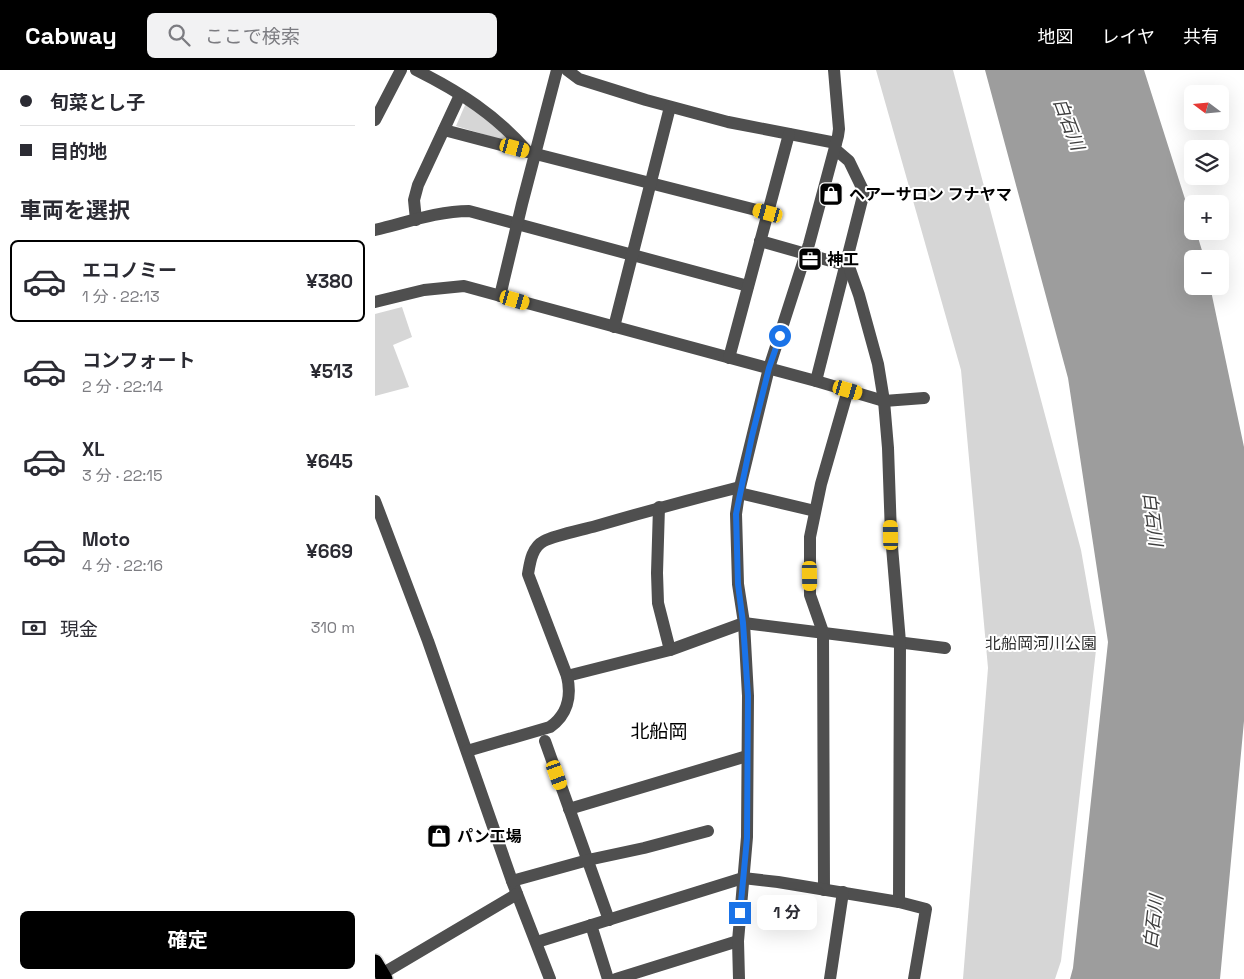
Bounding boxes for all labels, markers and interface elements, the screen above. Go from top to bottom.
search box [147,13,497,58]
text: Cabway [25,20,117,51]
icon: search [165,21,193,49]
text: ここで検索 [205,24,300,49]
text: 地図 [1038,25,1074,48]
text: レイヤ [1102,25,1155,48]
text: 共有 [1183,25,1219,48]
north arrow [1184,85,1229,130]
map controls [1184,85,1229,295]
text: 旬菜とし子 [50,90,145,115]
water label: 白石川 [1049,95,1090,155]
car [498,137,531,159]
text: 目的地 [50,139,107,164]
button: layers [1184,140,1229,185]
shop icon: ヘアーサロン フナヤマ [818,181,844,207]
place label: ヘアーサロン フナヤマ [849,184,1012,205]
button: + [1184,195,1229,240]
text: 車両を選択 [20,196,130,224]
car [751,202,784,224]
office icon: 神工 [797,246,823,272]
place label: 神工 [827,249,859,270]
button: − [1184,250,1229,295]
text: エコノミー [82,258,177,283]
icon: car [22,259,67,304]
text: ¥380 [306,269,353,294]
text: 1 分 · 22:13 [82,286,160,307]
car [498,289,531,311]
route start [769,325,791,347]
text: コンフォート [82,348,195,373]
icon: car [22,349,67,394]
text: ¥513 [310,359,353,384]
text: 2 分 · 22:14 [82,376,163,397]
car [831,379,864,401]
text: XL [82,437,105,462]
icon: car [22,439,67,484]
text: ¥645 [306,449,353,474]
text: 3 分 · 22:15 [82,465,163,486]
water label: 白石川 [1138,491,1168,549]
car [883,520,898,550]
text: Moto [82,527,130,552]
icon: car [22,529,67,574]
text: ¥669 [306,539,353,564]
text: 4 分 · 22:16 [82,555,163,576]
car [802,561,817,591]
icon: cash [20,614,48,642]
text: 現金 [60,617,98,642]
text: 310 m [311,617,355,638]
park label: 北船岡河川公園 [985,633,1097,654]
district label: 北船岡 [630,719,688,744]
car [544,758,569,792]
shop icon: パン工場 [426,823,452,849]
place label: パン工場 [457,826,522,847]
water label: 白石川 [1138,892,1168,950]
callout: 1 分 [757,896,817,930]
route end [729,902,751,924]
text: 1 分 [773,902,801,923]
button: 確定 [20,911,355,969]

